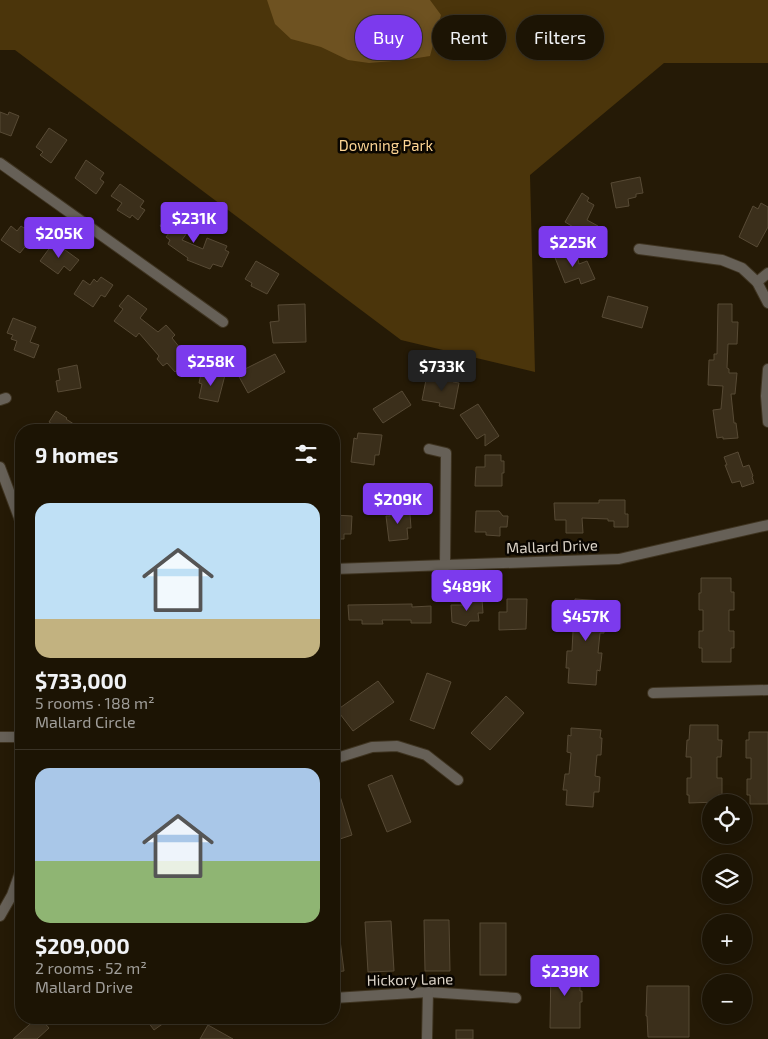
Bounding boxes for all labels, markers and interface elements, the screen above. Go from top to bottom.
chip: Buy [355,15,422,60]
chip: Rent [432,15,506,60]
chip: Filters [516,15,604,60]
park label: Downing Park [339,136,434,154]
pin: $231K [159,202,229,244]
text: $231K [172,208,216,227]
pin: $205K [24,216,94,259]
text: $205K [35,223,83,242]
pin: $225K [538,226,608,268]
text: $225K [550,232,596,251]
pin: $258K [176,344,246,387]
pin: $733K [407,350,477,392]
text: $258K [187,351,235,370]
text: $733K [419,356,465,375]
icon: filters [292,440,320,468]
text: 9 homes [35,442,118,467]
pin: $209K [363,482,433,525]
text: $209K [374,489,422,508]
icon: home [133,535,223,625]
street label: Mallard Drive [506,535,598,557]
pin: $489K [432,570,502,612]
text: $489K [442,576,492,595]
pin: $457K [551,600,621,642]
text: $457K [563,606,609,625]
text: $733,000 [35,668,127,693]
text: 5 rooms · 188 m² [35,693,155,712]
text: Mallard Circle [35,712,136,731]
map controls [702,794,752,1024]
button: locate [702,794,752,844]
icon: home [133,801,223,891]
button: layers [702,854,752,904]
button: + [702,914,752,964]
text: $209,000 [35,933,130,958]
pin: $239K [530,954,600,997]
text: 2 rooms · 52 m² [35,958,147,977]
text: $239K [541,961,589,980]
street label: Hickory Lane [366,969,453,989]
button: − [702,974,752,1024]
text: Mallard Drive [35,977,133,996]

